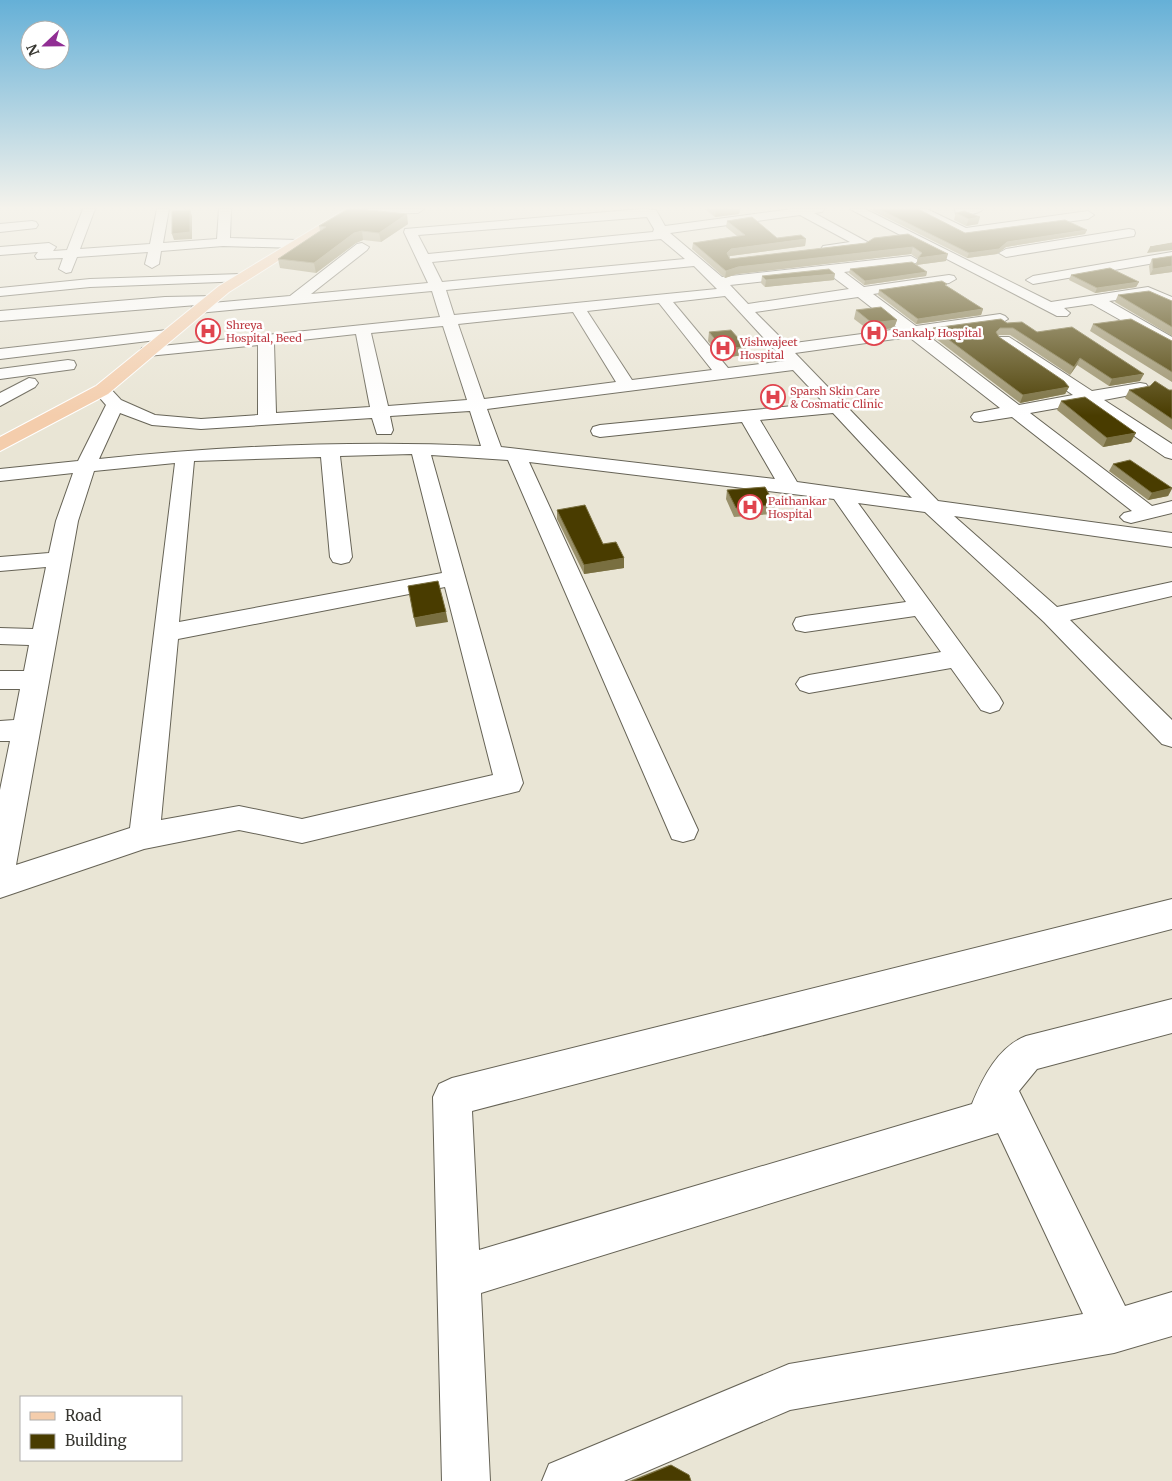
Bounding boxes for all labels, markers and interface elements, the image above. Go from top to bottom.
north arrow [20,20,70,70]
text: N [23,41,43,58]
hospital icon: Shreya Hospital, Beed [195,318,221,344]
place label: Shreya Hospital, Beed [226,318,302,345]
hospital icon: Sankalp Hospital [861,320,887,346]
place label: Sankalp Hospital [892,326,982,340]
hospital icon: Vishwajeet Hospital [710,335,736,361]
place label: Vishwajeet Hospital [739,335,798,362]
hospital icon: Sparsh Skin Care & Cosmatic Clinic [760,384,786,410]
place label: Sparsh Skin Care & Cosmatic Clinic [790,384,883,411]
hospital icon: Paithankar Hospital [737,494,763,520]
place label: Paithankar Hospital [768,494,827,521]
legend [20,1396,182,1461]
text: Road [65,1406,101,1425]
text: Building [65,1431,127,1450]

